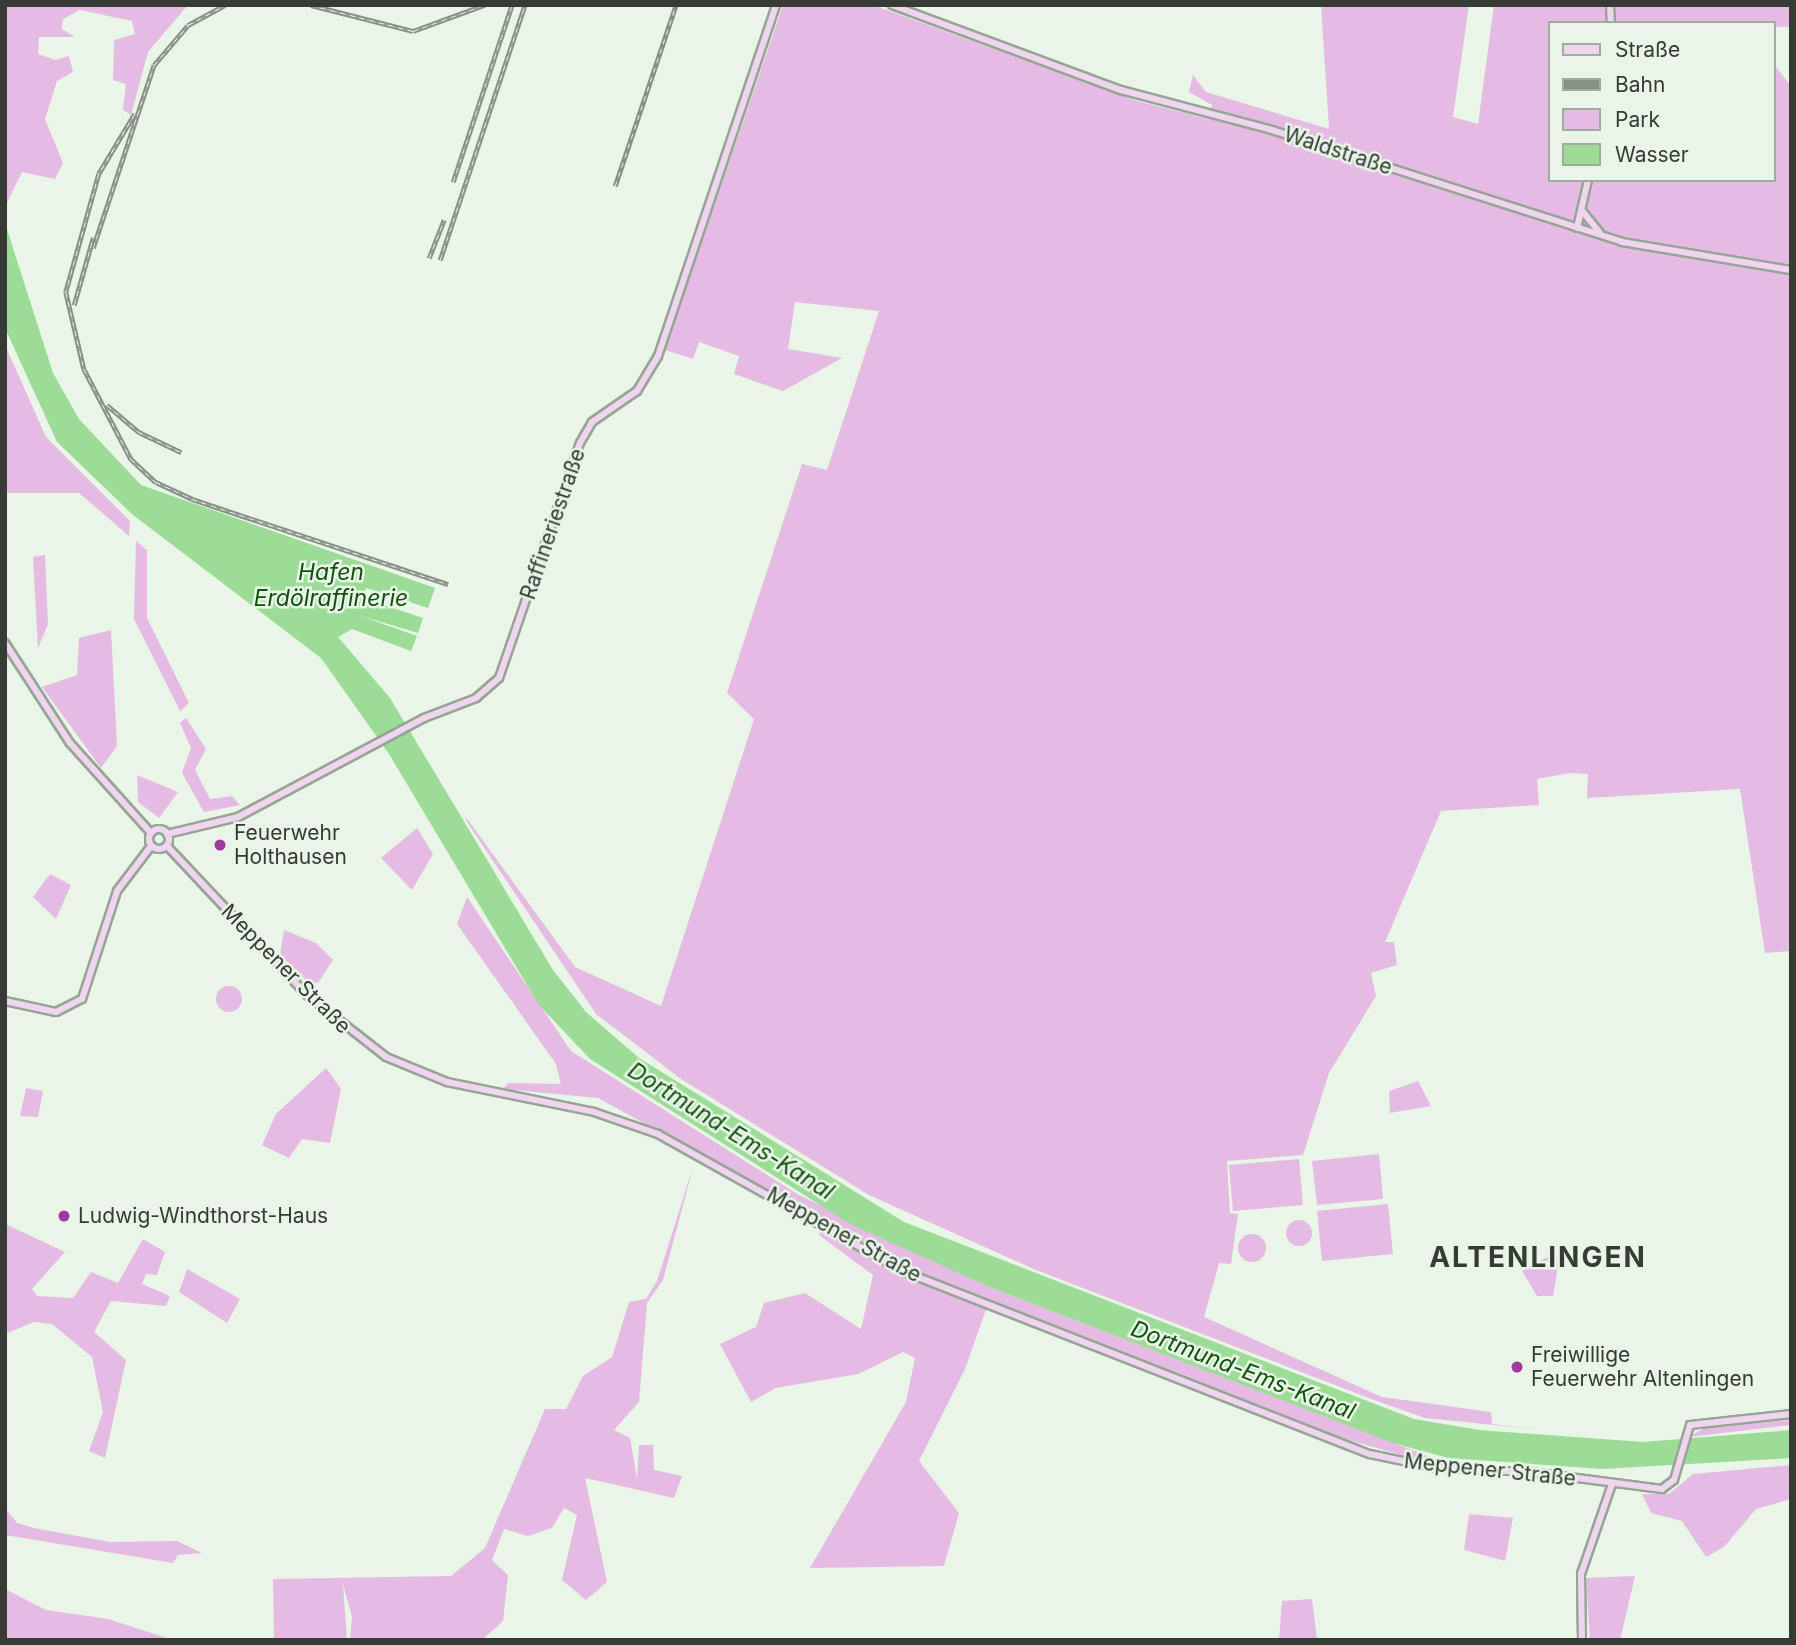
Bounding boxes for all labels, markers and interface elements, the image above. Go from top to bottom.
legend [1548,21,1775,182]
text: Straße [1615,37,1680,62]
text: Bahn [1615,72,1665,97]
text: Park [1615,107,1660,132]
street label: Waldstraße [1281,122,1395,180]
text: Wasser [1615,142,1689,167]
street label: Raffineriestraße [515,445,591,603]
water label: Hafen Erdölraffinerie [254,558,408,612]
place label: Feuerwehr Holthausen [234,820,347,870]
marker: Feuerwehr Holthausen [212,837,228,853]
street label: Meppener Straße [216,899,356,1039]
water label: Dortmund-Ems-Kanal [623,1056,839,1206]
street label: Meppener Straße [762,1182,926,1288]
place label: Ludwig-Windthorst-Haus [78,1203,328,1229]
marker: Ludwig-Windthorst-Haus [56,1208,72,1224]
district label: ALTENLINGEN [1431,1240,1645,1274]
water label: Dortmund-Ems-Kanal [1127,1315,1359,1425]
place label: Freiwillige Feuerwehr Altenlingen [1531,1342,1754,1392]
marker: Freiwillige Feuerwehr Altenlingen [1509,1359,1525,1375]
street label: Meppener Straße [1403,1448,1577,1492]

